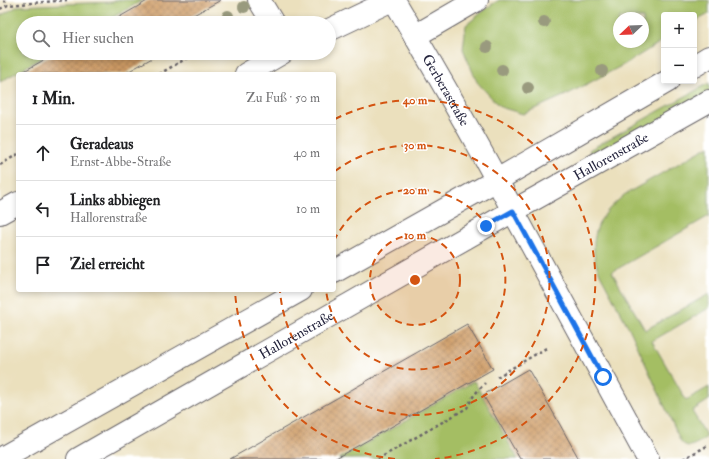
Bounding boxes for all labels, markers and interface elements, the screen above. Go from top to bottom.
north arrow [613,12,649,48]
map controls [661,12,697,84]
button: + [661,12,697,48]
search box [16,16,336,60]
icon: search [30,27,52,49]
text: Hier suchen [62,29,134,48]
button: − [661,48,697,84]
street label: Gerberastraße [419,51,473,129]
text: 1 Min. [32,88,75,109]
text: Zu Fuß · 50 m [246,90,320,106]
text: 40 m [402,93,428,108]
street label: Hallorenstraße [571,129,652,184]
text: Geradeaus [70,135,133,154]
text: 30 m [404,138,427,153]
icon: ahead [32,142,54,164]
text: 40 m [294,145,320,161]
text: Ernst-Abbe-Straße [70,154,171,170]
text: 20 m [403,183,428,198]
text: Links abbiegen [70,191,160,210]
icon: left [32,198,54,220]
text: 10 m [296,201,320,217]
text: Hallorenstraße [70,210,147,226]
route end [477,217,495,235]
text: 10 m [404,228,427,243]
icon: arrive [32,254,54,276]
text: Ziel erreicht [70,255,145,274]
centre of rings [408,273,422,287]
street label: Hallorenstraße [256,307,337,363]
route start [594,368,612,386]

